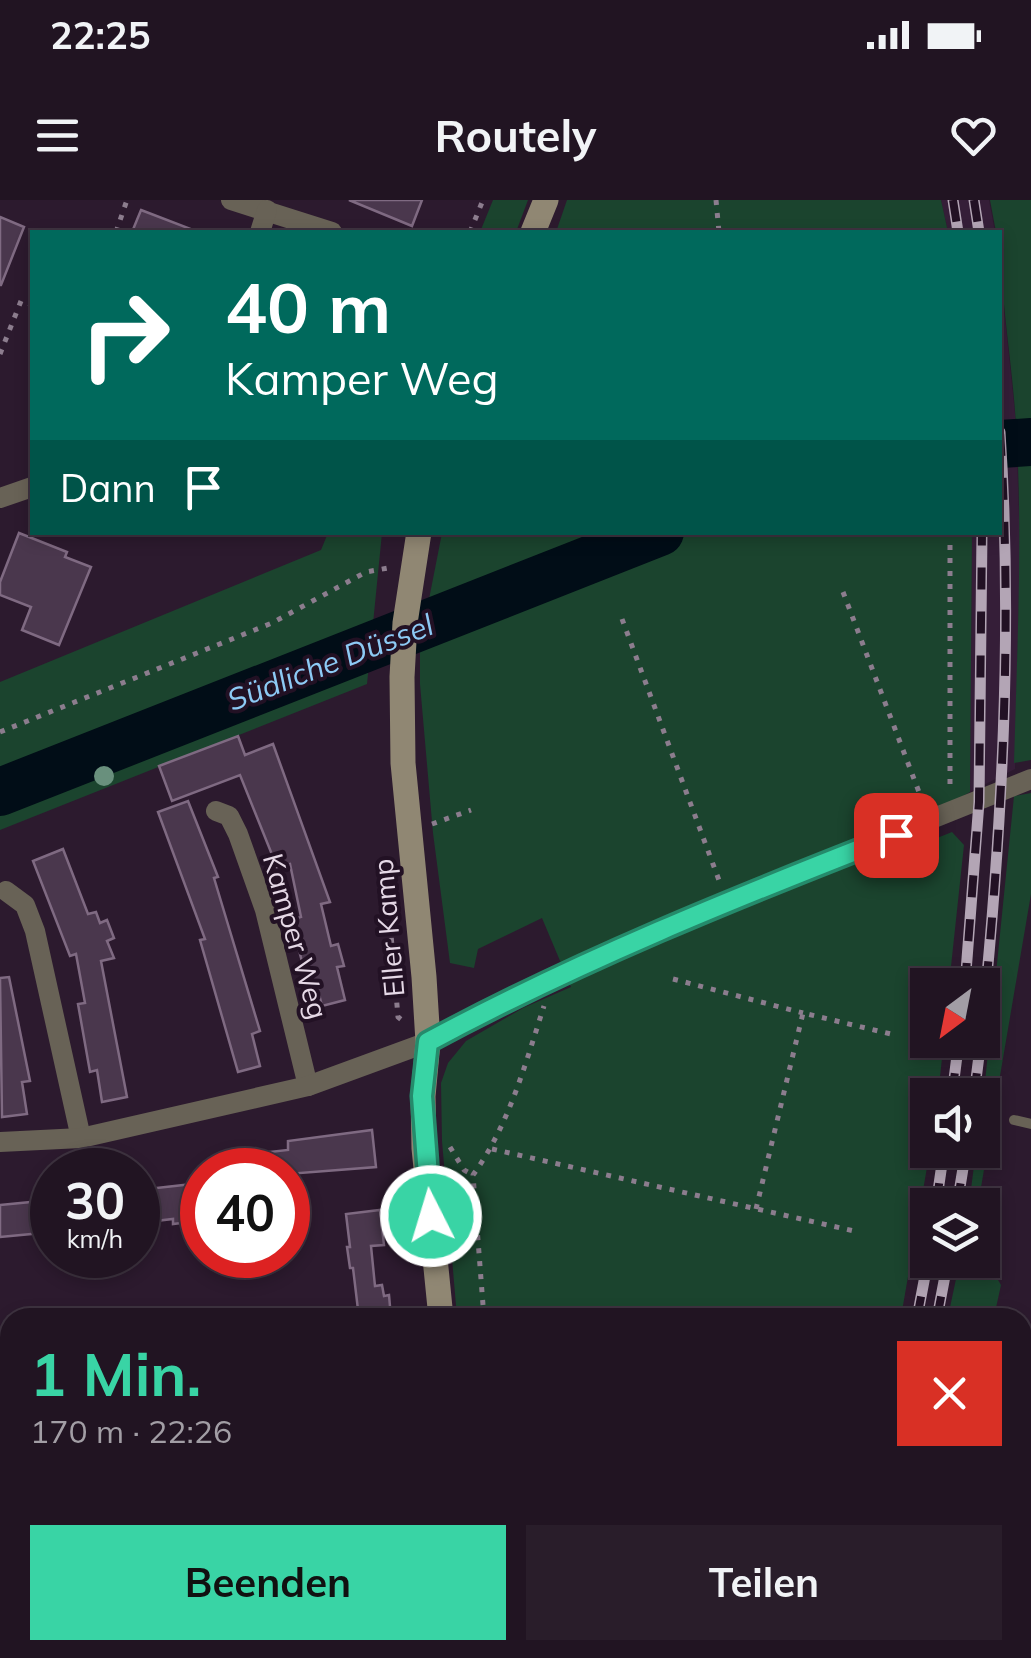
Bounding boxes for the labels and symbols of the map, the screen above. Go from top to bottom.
water label: Südliche Düssel [222,605,439,719]
pin [854,793,939,878]
street label: Kamper Weg [256,849,336,1023]
street label: Eller Kamp [365,858,411,998]
north arrow [910,968,1000,1058]
speed limit sign: 40 [180,1148,310,1278]
position arrow [379,1164,483,1268]

